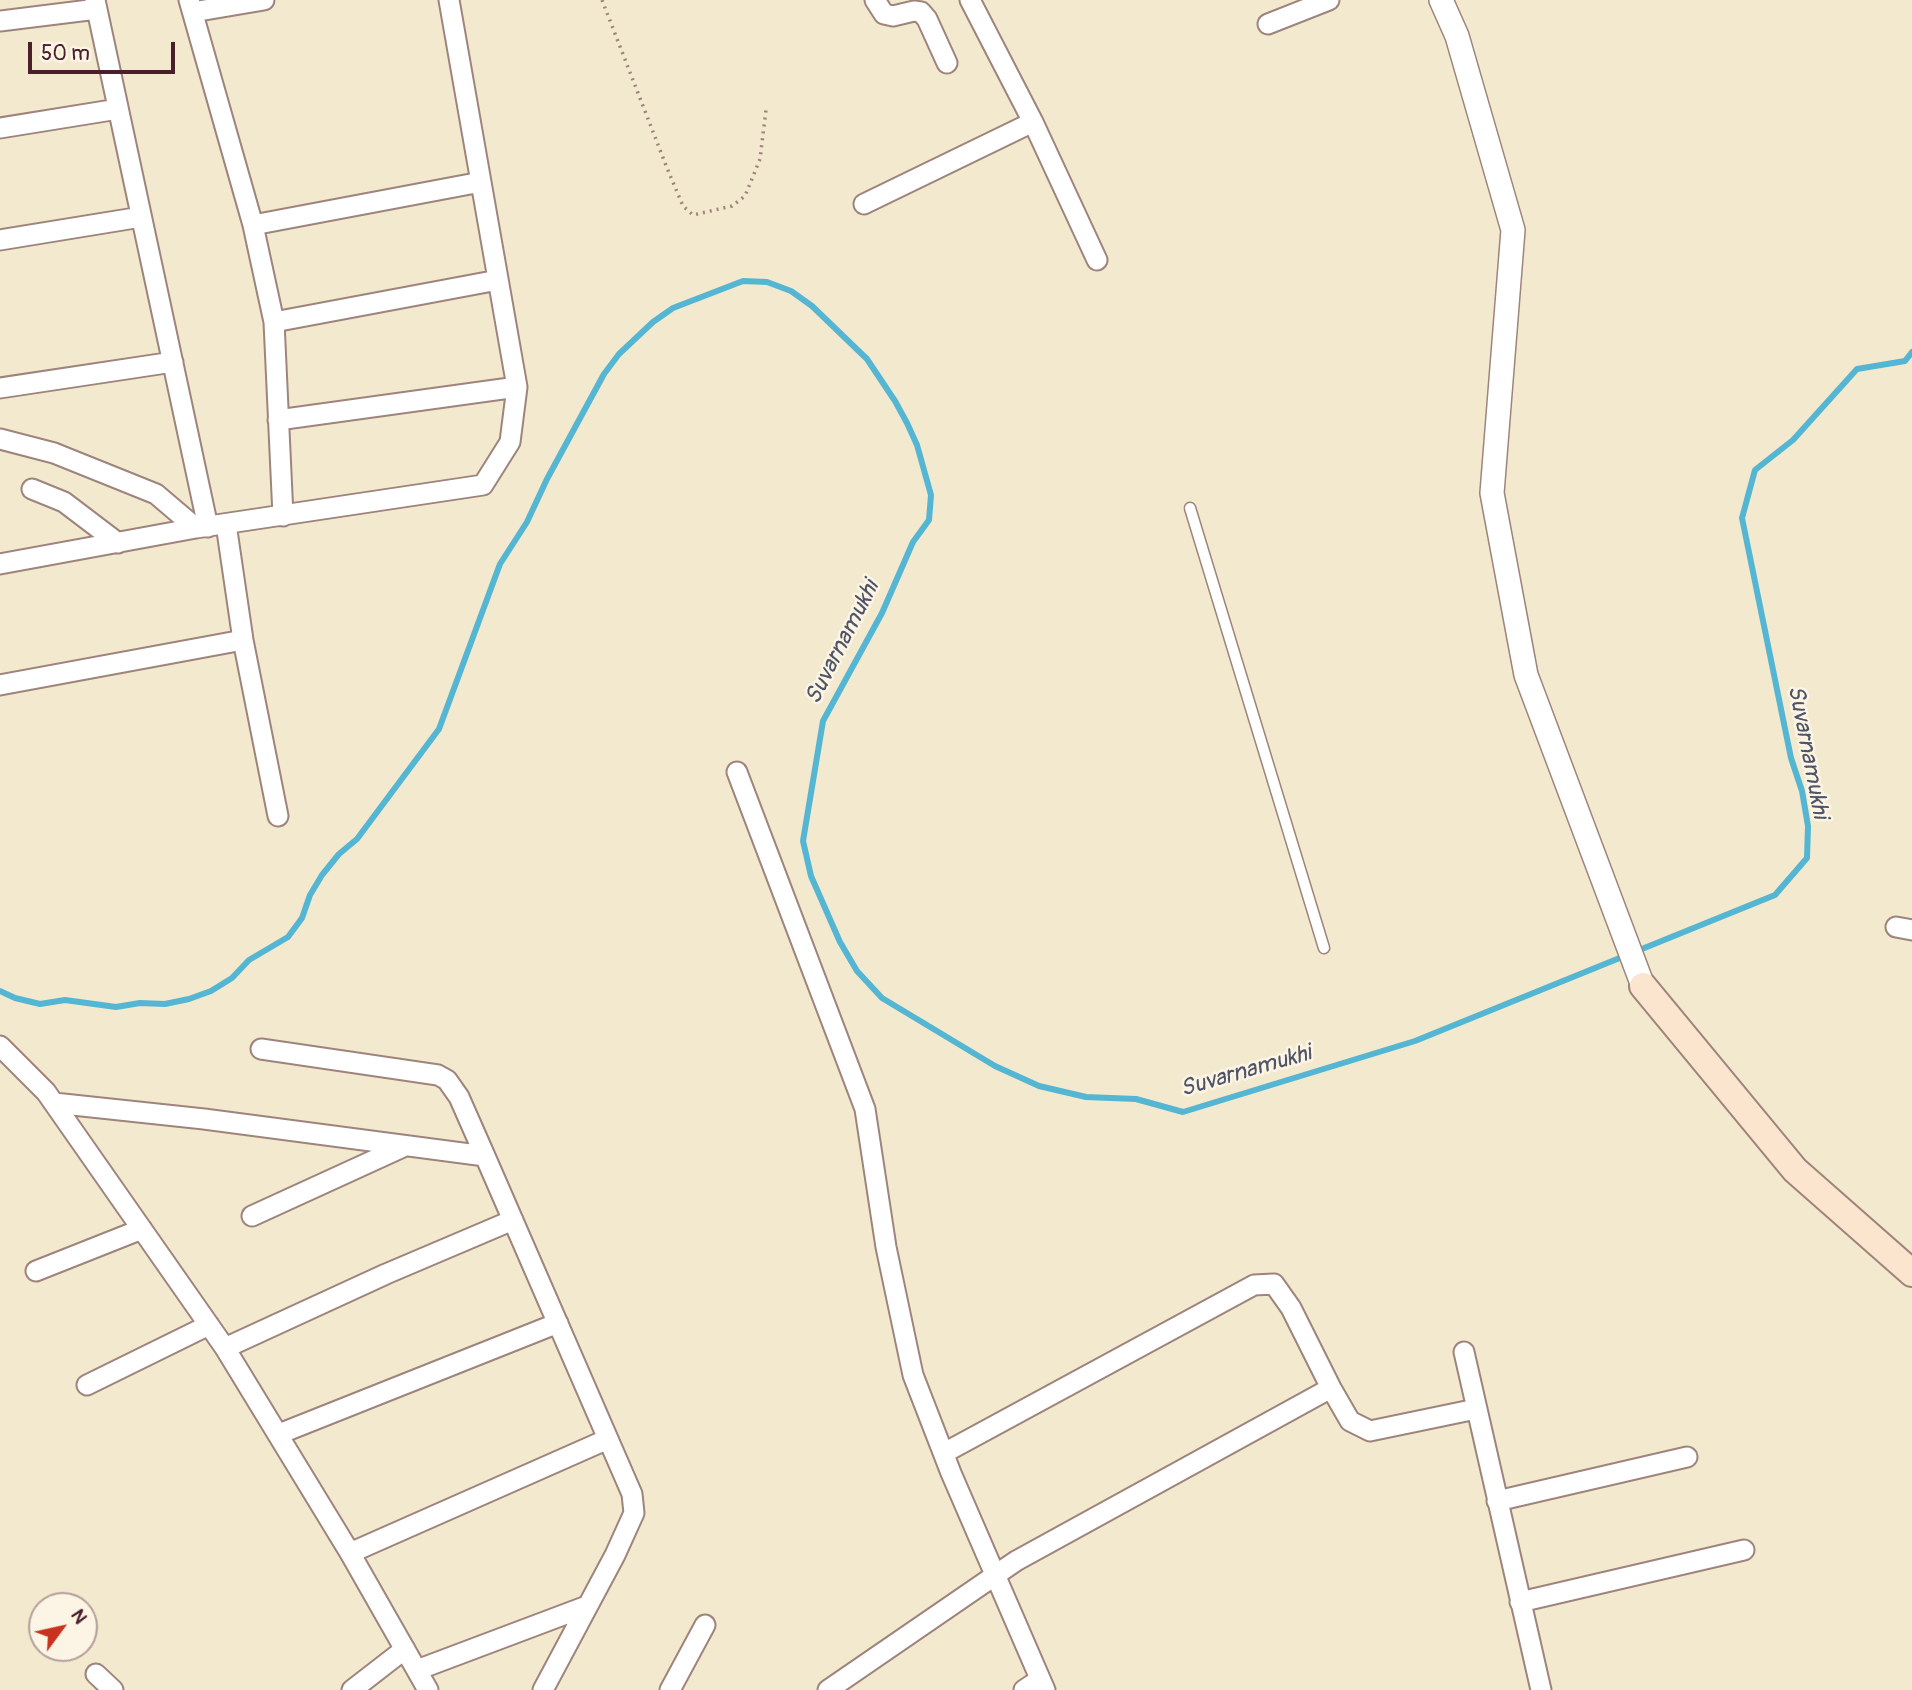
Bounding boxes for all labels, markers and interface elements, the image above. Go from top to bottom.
scale bar [32,28,178,72]
text: 50 m [41,40,90,67]
water label: Suvarnamukhi [800,577,886,709]
water label: Suvarnamukhi [1781,683,1833,821]
water label: Suvarnamukhi [1177,1040,1315,1104]
north arrow [28,1592,98,1662]
text: N [65,1605,92,1629]

